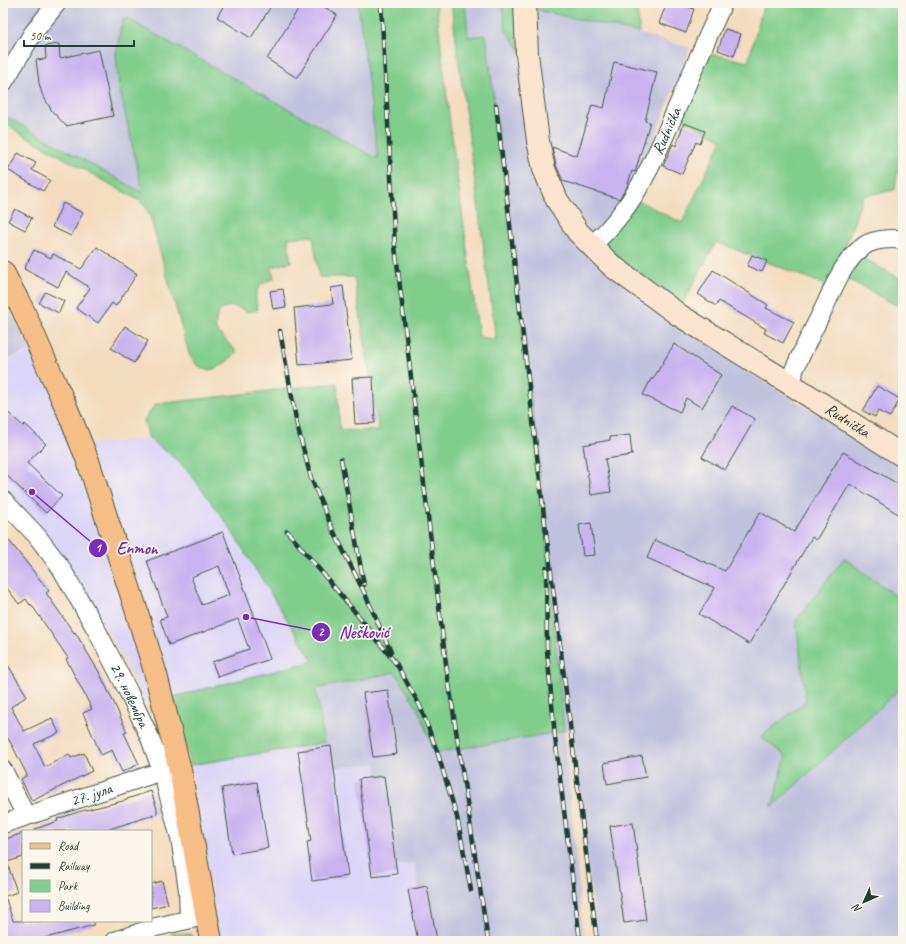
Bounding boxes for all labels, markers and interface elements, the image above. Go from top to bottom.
scale bar [24,22,134,48]
text: 50 m [30,28,52,44]
street label: Rudnička [648,104,686,158]
street label: Rudnička [821,399,874,443]
callout: Enmon [88,533,165,562]
text: Enmon [116,538,159,559]
text: 1 [95,540,102,556]
callout: Nešković [311,617,397,646]
text: Nešković [339,622,392,643]
text: 2 [318,624,325,640]
street label: 29. новембра [105,659,154,732]
street label: 27. јула [68,778,116,811]
legend [22,830,152,922]
text: Road [58,838,80,854]
text: Railway [58,858,90,874]
text: Park [58,878,79,894]
north arrow [844,882,884,922]
text: Building [58,898,90,914]
text: N [848,900,864,916]

